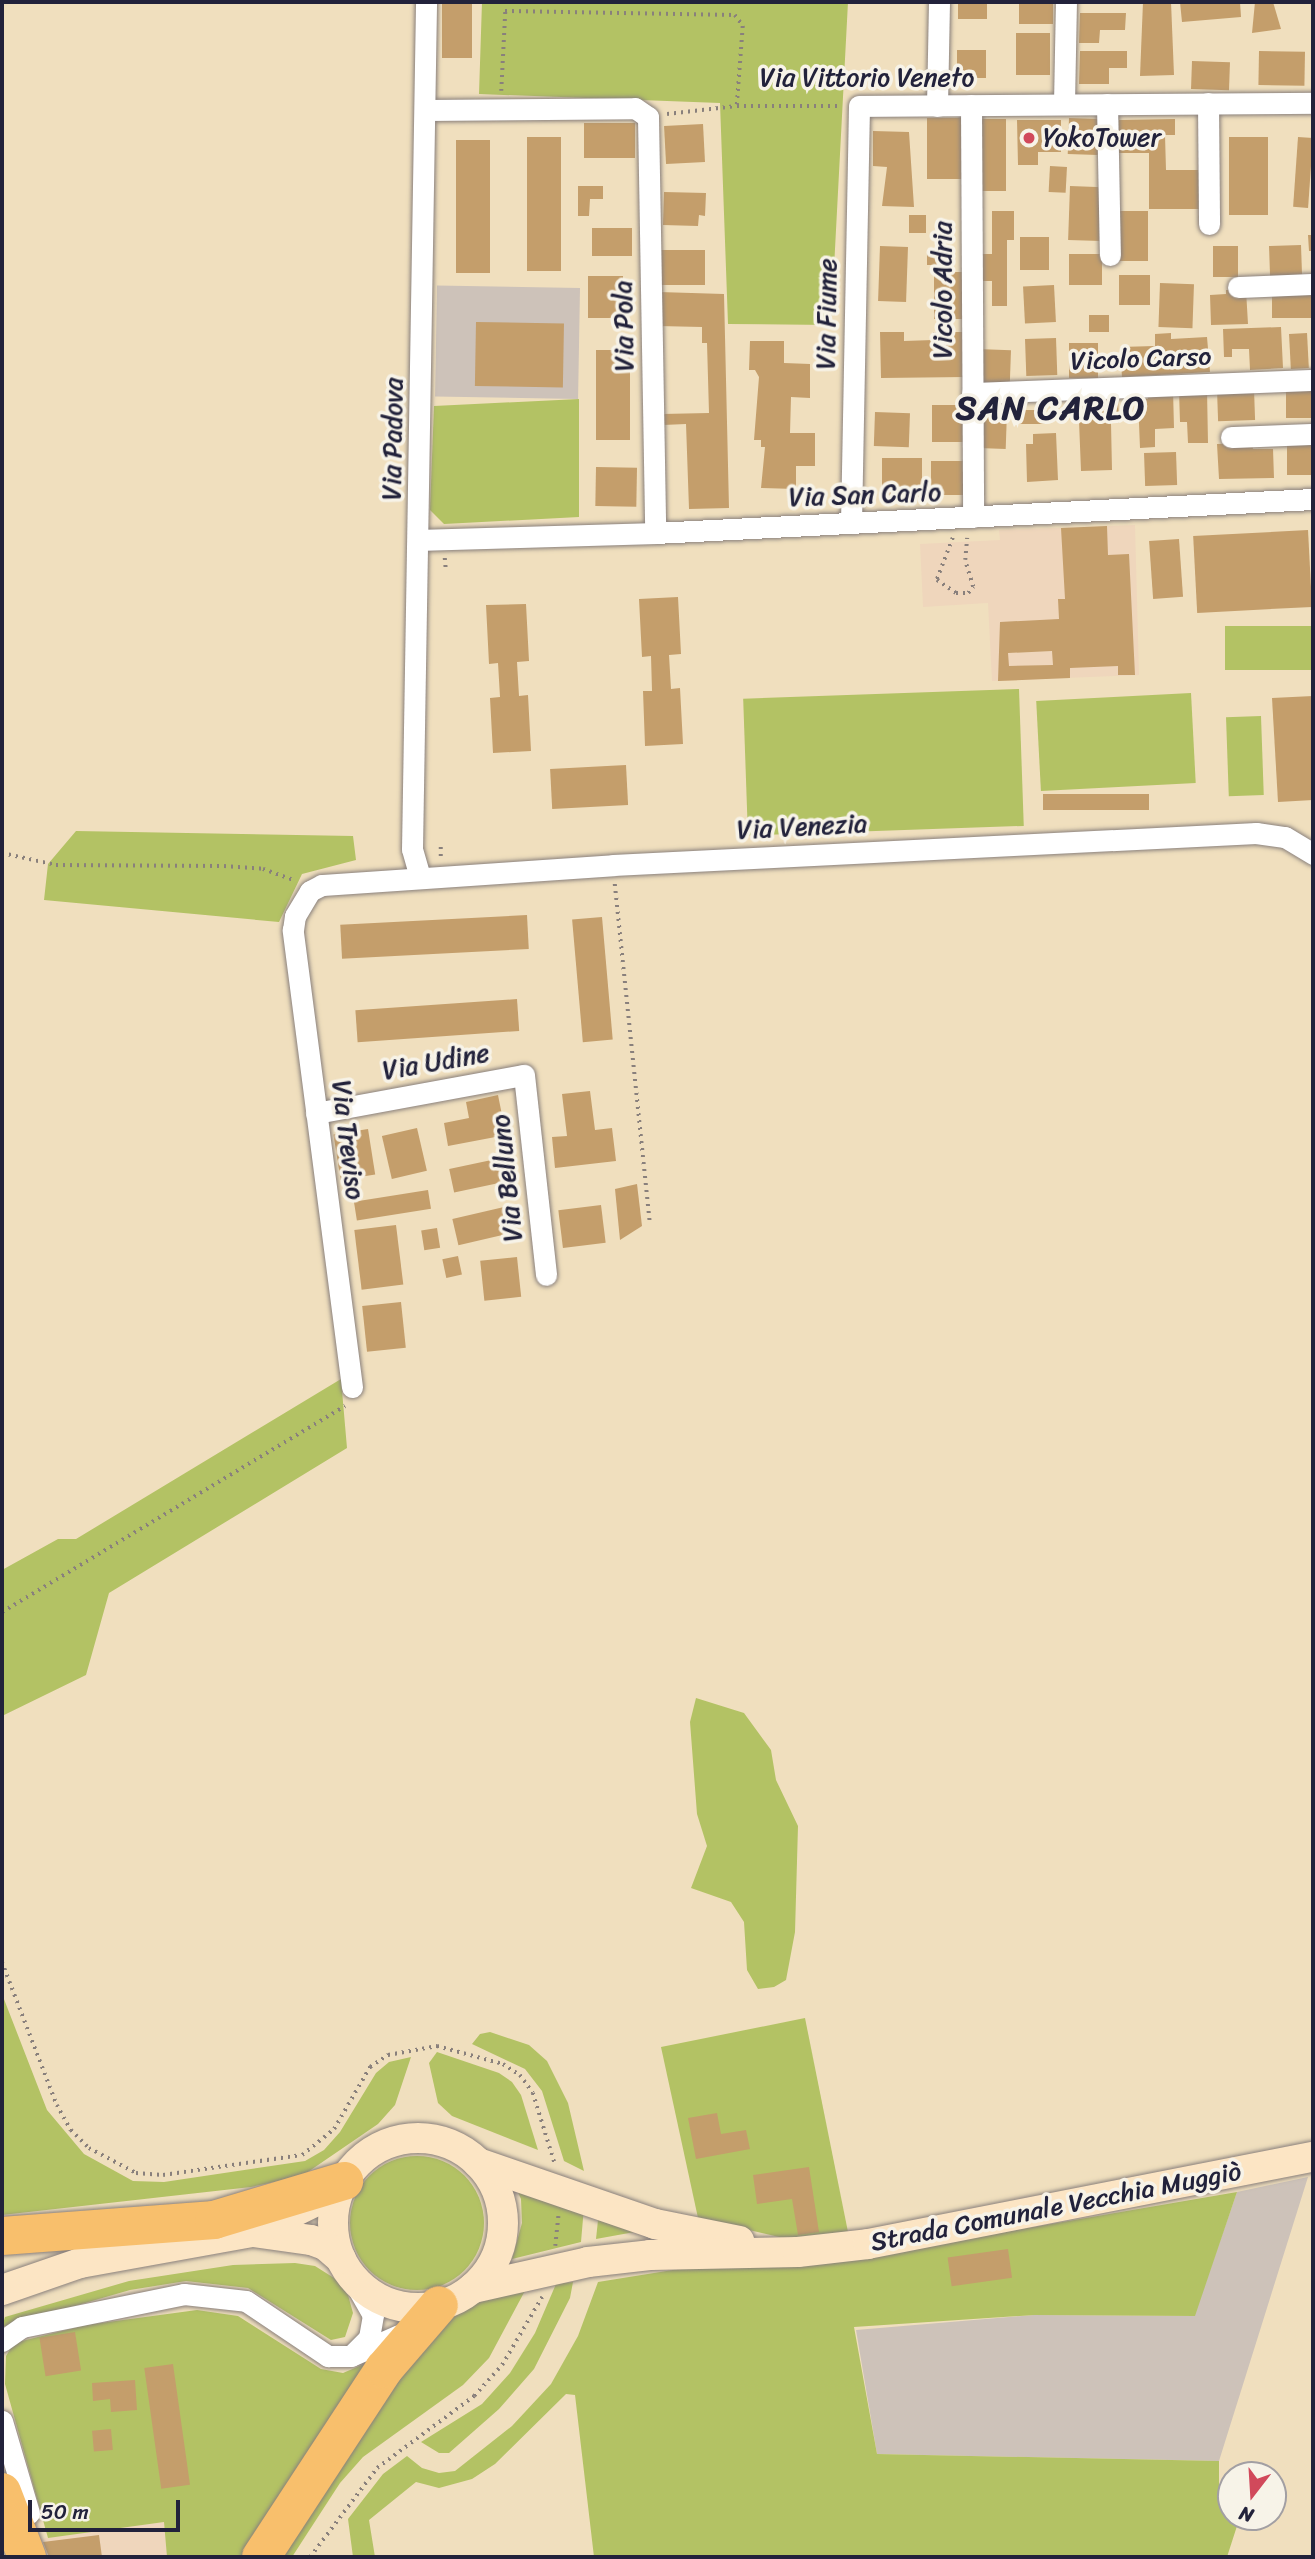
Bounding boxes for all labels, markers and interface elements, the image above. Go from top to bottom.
street label: Via Vittorio Veneto [759,62,975,94]
place label: YokoTower [1043,122,1161,154]
marker: YokoTower [1021,130,1037,146]
street label: Vicolo Adria [927,221,959,359]
street label: Via Fiume [810,259,844,369]
street label: Via Pola [608,280,640,372]
street label: Vicolo Carso [1070,341,1212,377]
street label: Via Padova [376,377,410,501]
district label: SAN CARLO [957,389,1145,429]
street label: Via San Carlo [788,477,942,513]
street label: Via Venezia [737,808,867,846]
street label: Via Udine [380,1037,492,1087]
street label: Via Treviso [325,1078,371,1202]
street label: Via Belluno [485,1113,529,1243]
street label: Strada Comunale Vecchia Muggiò [868,2156,1244,2258]
north arrow [1217,2461,1287,2531]
scale bar [32,2486,184,2530]
text: 50 m [41,2493,89,2531]
text: N [1235,2497,1257,2532]

